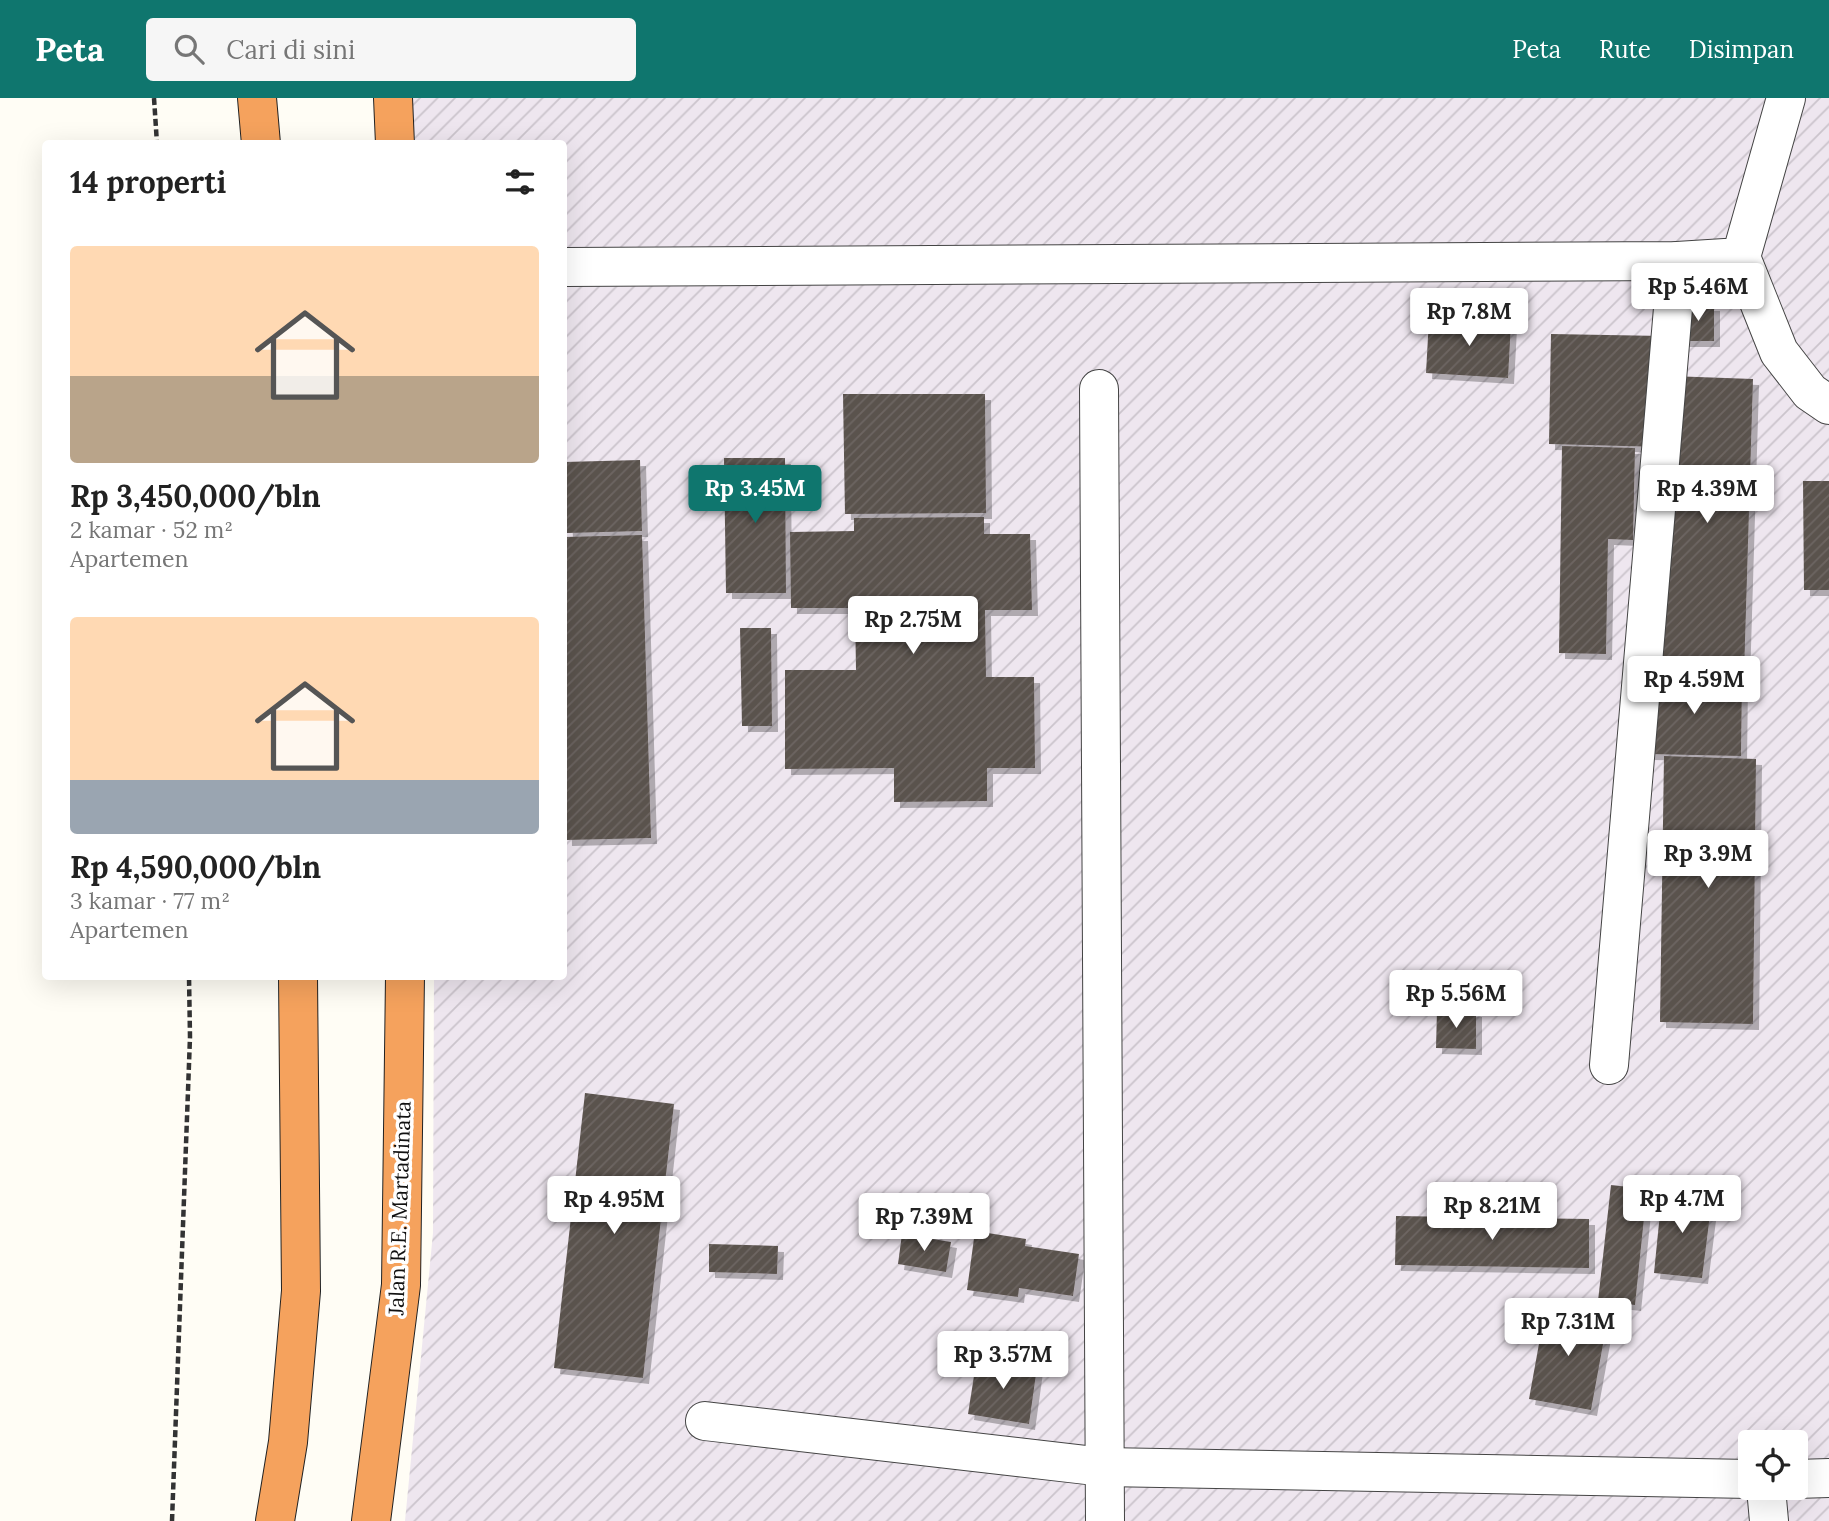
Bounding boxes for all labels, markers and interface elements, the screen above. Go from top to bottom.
search box [146,18,636,81]
text: Peta [35,28,104,70]
icon: search [170,30,208,68]
text: Cari di sini [226,33,355,66]
text: Peta [1512,34,1561,65]
text: Rute [1599,34,1651,65]
text: Disimpan [1689,34,1794,65]
text: 14 properti [70,163,226,201]
icon: filters [501,163,539,201]
pin: Rp 5.46M [1626,264,1770,323]
text: Rp 5.46M [1647,271,1749,300]
pin: Rp 7.8M [1404,288,1534,348]
icon: home [242,292,368,418]
text: Rp 7.8M [1426,296,1512,325]
pin: Rp 3.45M [683,466,827,525]
pin: Rp 4.39M [1635,466,1779,525]
text: Rp 3.45M [704,473,806,502]
text: Rp 4.39M [1656,473,1758,502]
text: Rp 3,450,000/bln [70,477,321,515]
text: 2 kamar · 52 m² [70,515,233,544]
text: Apartemen [70,544,188,573]
pin: Rp 2.75M [841,596,985,656]
text: Rp 2.75M [864,604,962,633]
pin: Rp 4.59M [1622,656,1766,716]
icon: home [242,663,368,789]
text: Rp 4.59M [1643,664,1745,693]
pin: Rp 3.9M [1643,830,1773,890]
text: Rp 3.9M [1663,838,1753,867]
text: Rp 4,590,000/bln [70,848,321,886]
text: 3 kamar · 77 m² [70,886,230,915]
text: Apartemen [70,915,188,944]
pin: Rp 5.56M [1384,970,1528,1030]
text: Rp 5.56M [1405,978,1507,1007]
street label: Jalan R.E. Martadinata [382,1100,417,1317]
pin: Rp 4.95M [542,1176,686,1236]
pin: Rp 4.7M [1617,1176,1747,1235]
pin: Rp 8.21M [1420,1182,1564,1242]
text: Rp 4.7M [1639,1183,1725,1212]
text: Rp 4.95M [563,1184,665,1213]
text: Rp 8.21M [1443,1190,1541,1219]
pin: Rp 7.39M [852,1194,996,1253]
text: Rp 7.39M [875,1201,973,1230]
pin: Rp 7.31M [1496,1298,1640,1358]
text: Rp 7.31M [1521,1306,1615,1335]
pin: Rp 3.57M [931,1332,1075,1391]
text: Rp 3.57M [953,1339,1053,1368]
map controls [1738,1430,1808,1500]
button: locate [1738,1430,1808,1500]

